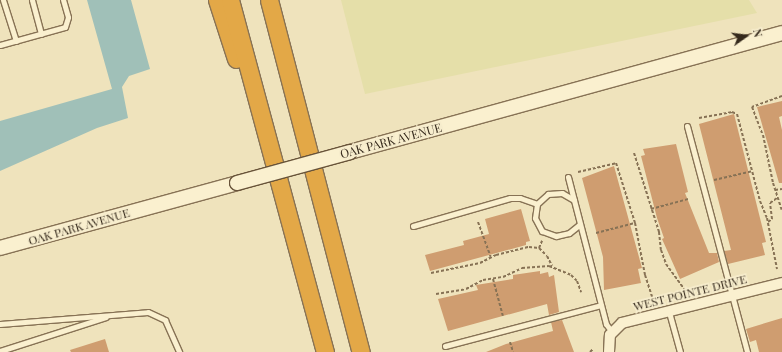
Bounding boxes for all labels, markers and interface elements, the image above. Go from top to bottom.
north arrow [726,16,766,56]
text: N [750,27,766,39]
street label: OAK PARK AVENUE [338,120,444,162]
street label: OAK PARK AVENUE [26,206,132,248]
street label: WEST POINTE DRIVE [632,272,748,314]

